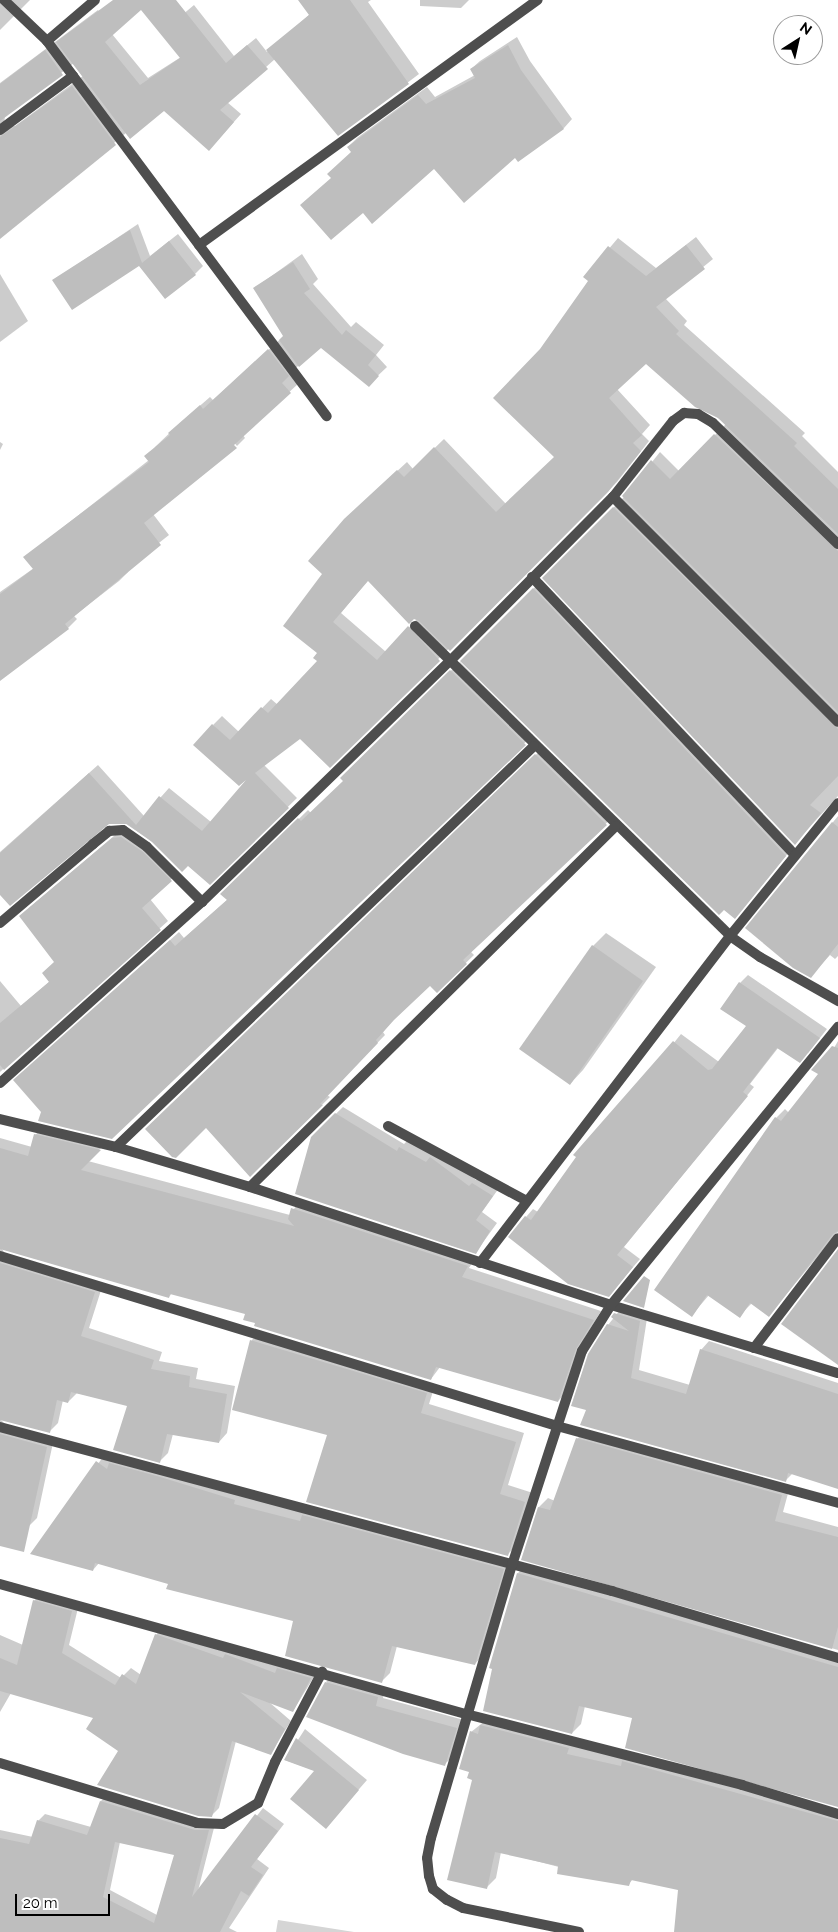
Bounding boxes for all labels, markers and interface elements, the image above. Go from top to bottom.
north arrow [773,15,823,65]
text: N [797,19,815,38]
scale bar [18,1884,112,1916]
text: 20 m [23,1894,58,1912]

